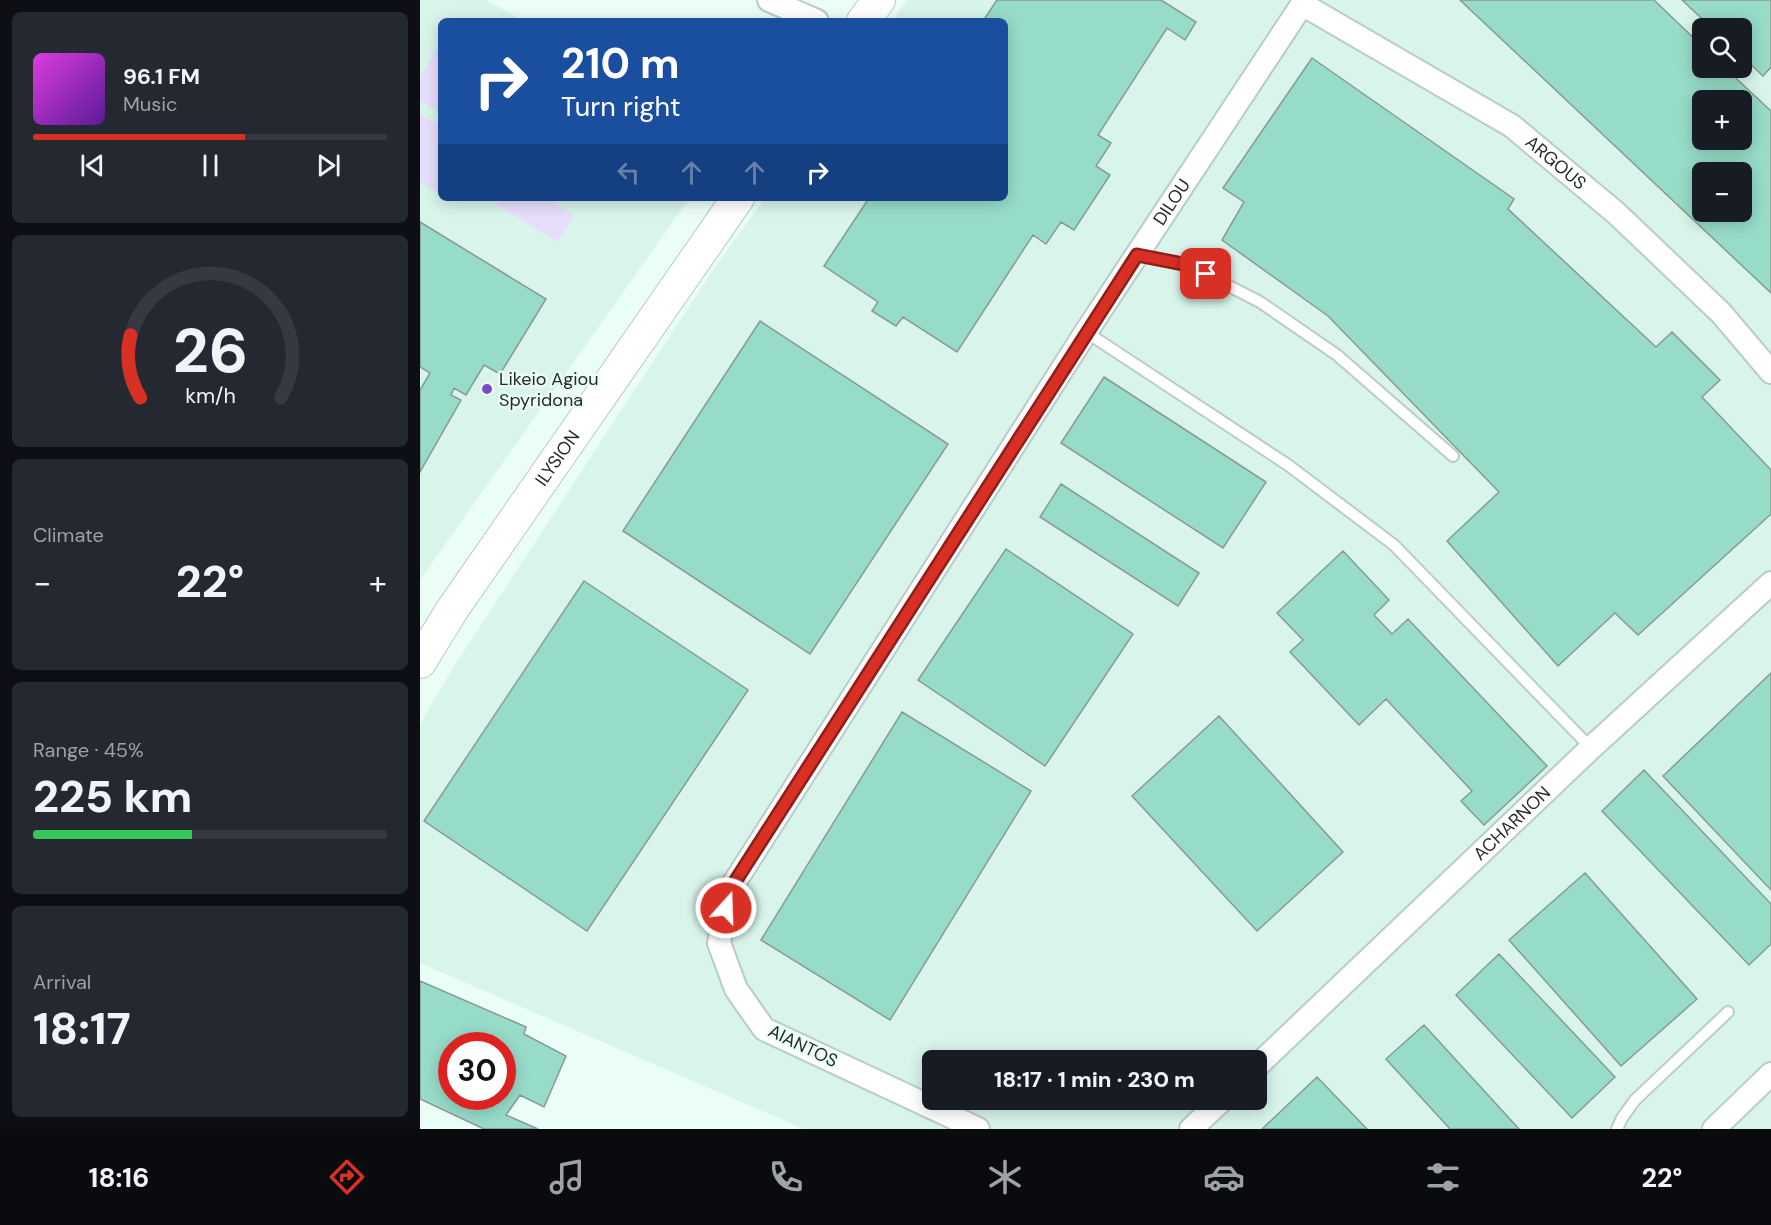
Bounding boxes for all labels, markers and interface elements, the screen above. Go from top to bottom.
map controls [1692,18,1752,222]
button: search [1692,18,1752,78]
text: 210 m [561,36,679,91]
icon: right [462,42,540,120]
text: 96.1 FM [123,62,200,91]
text: Turn right [561,89,681,124]
button: + [1692,90,1752,150]
text: Music [123,91,178,117]
street label: ARGOUS [1520,130,1591,195]
icon: previous [76,149,109,182]
icon: pause [194,149,227,182]
icon: next [312,149,345,182]
icon: left [612,156,645,189]
icon: ahead [675,156,708,189]
icon: ahead [738,156,771,189]
icon: right [801,156,834,189]
button: − [1692,162,1752,222]
street label: DILOU [1148,174,1196,230]
pin [1180,248,1231,299]
icon: arrive [1189,257,1222,290]
text: 26 [172,310,248,391]
place label: Likeio Agiou Spyridona [499,367,599,412]
marker: Likeio Agiou Spyridona [480,382,494,396]
text: km/h [185,383,235,411]
street label: ILYSION [530,425,585,491]
text: Climate [33,522,104,548]
text: 22° [176,552,244,611]
text: − [33,561,51,604]
text: + [369,561,387,604]
text: Range · 45% [33,737,144,763]
text: 225 km [33,767,192,826]
street label: ACHARNON [1468,781,1556,866]
position arrow [694,876,758,940]
text: Arrival [33,969,91,995]
text: 18:17 [33,999,131,1058]
street label: AIANTOS [764,1019,842,1073]
speed limit sign: 30 [438,1032,516,1110]
text: 18:17 · 1 min · 230 m [994,1065,1195,1094]
icon: directions [326,1156,368,1198]
icon: music [546,1156,588,1198]
icon: phone [765,1156,807,1198]
icon: climate [984,1156,1026,1198]
icon: car [1203,1156,1245,1198]
icon: filters [1422,1156,1464,1198]
text: 18:16 [89,1160,149,1195]
text: 22° [1641,1160,1682,1195]

